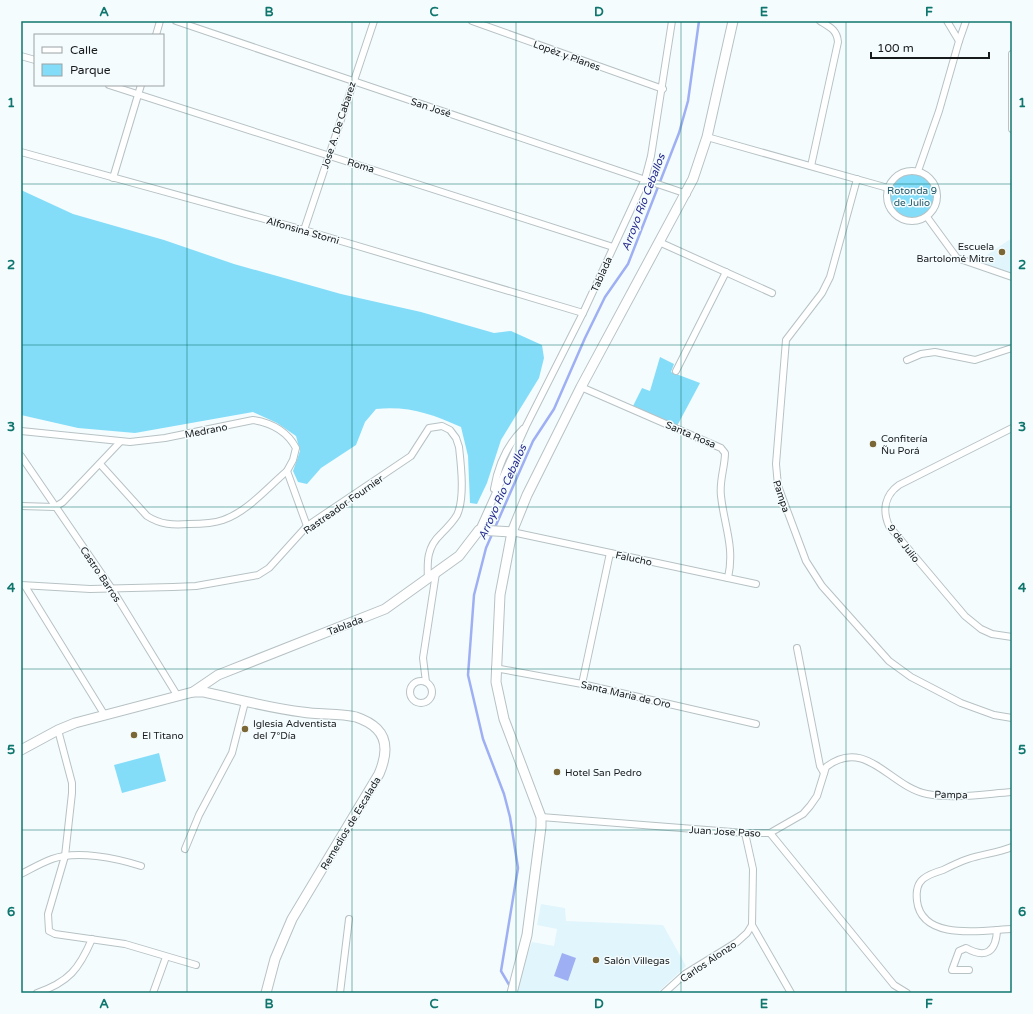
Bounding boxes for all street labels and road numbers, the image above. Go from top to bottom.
street label: Lopéz y Planes [531,38,602,74]
street label: Jose A. De Cabarez [319,80,359,170]
street label: San José [409,96,453,120]
street label: Roma [346,156,376,176]
street label: Alfonsina Storni [265,215,341,247]
street label: Tablada [589,255,615,294]
street label: Santa Rosa [664,419,718,451]
street label: Medrano [184,421,229,441]
street label: Rastreador Fournier [301,473,386,537]
street label: Pampa [770,479,792,514]
street label: 9 de Julio [885,522,922,565]
street label: Castro Barros [77,544,123,605]
street label: Falucho [614,549,653,569]
street label: Tablada [326,614,365,638]
street label: Santa Maria de Oro [580,679,672,711]
street label: Remedios de Escalada [318,775,383,872]
street label: Pampa [934,789,968,801]
street label: Juan Jose Paso [689,824,761,840]
street label: Carlos Alonzo [678,939,739,985]

